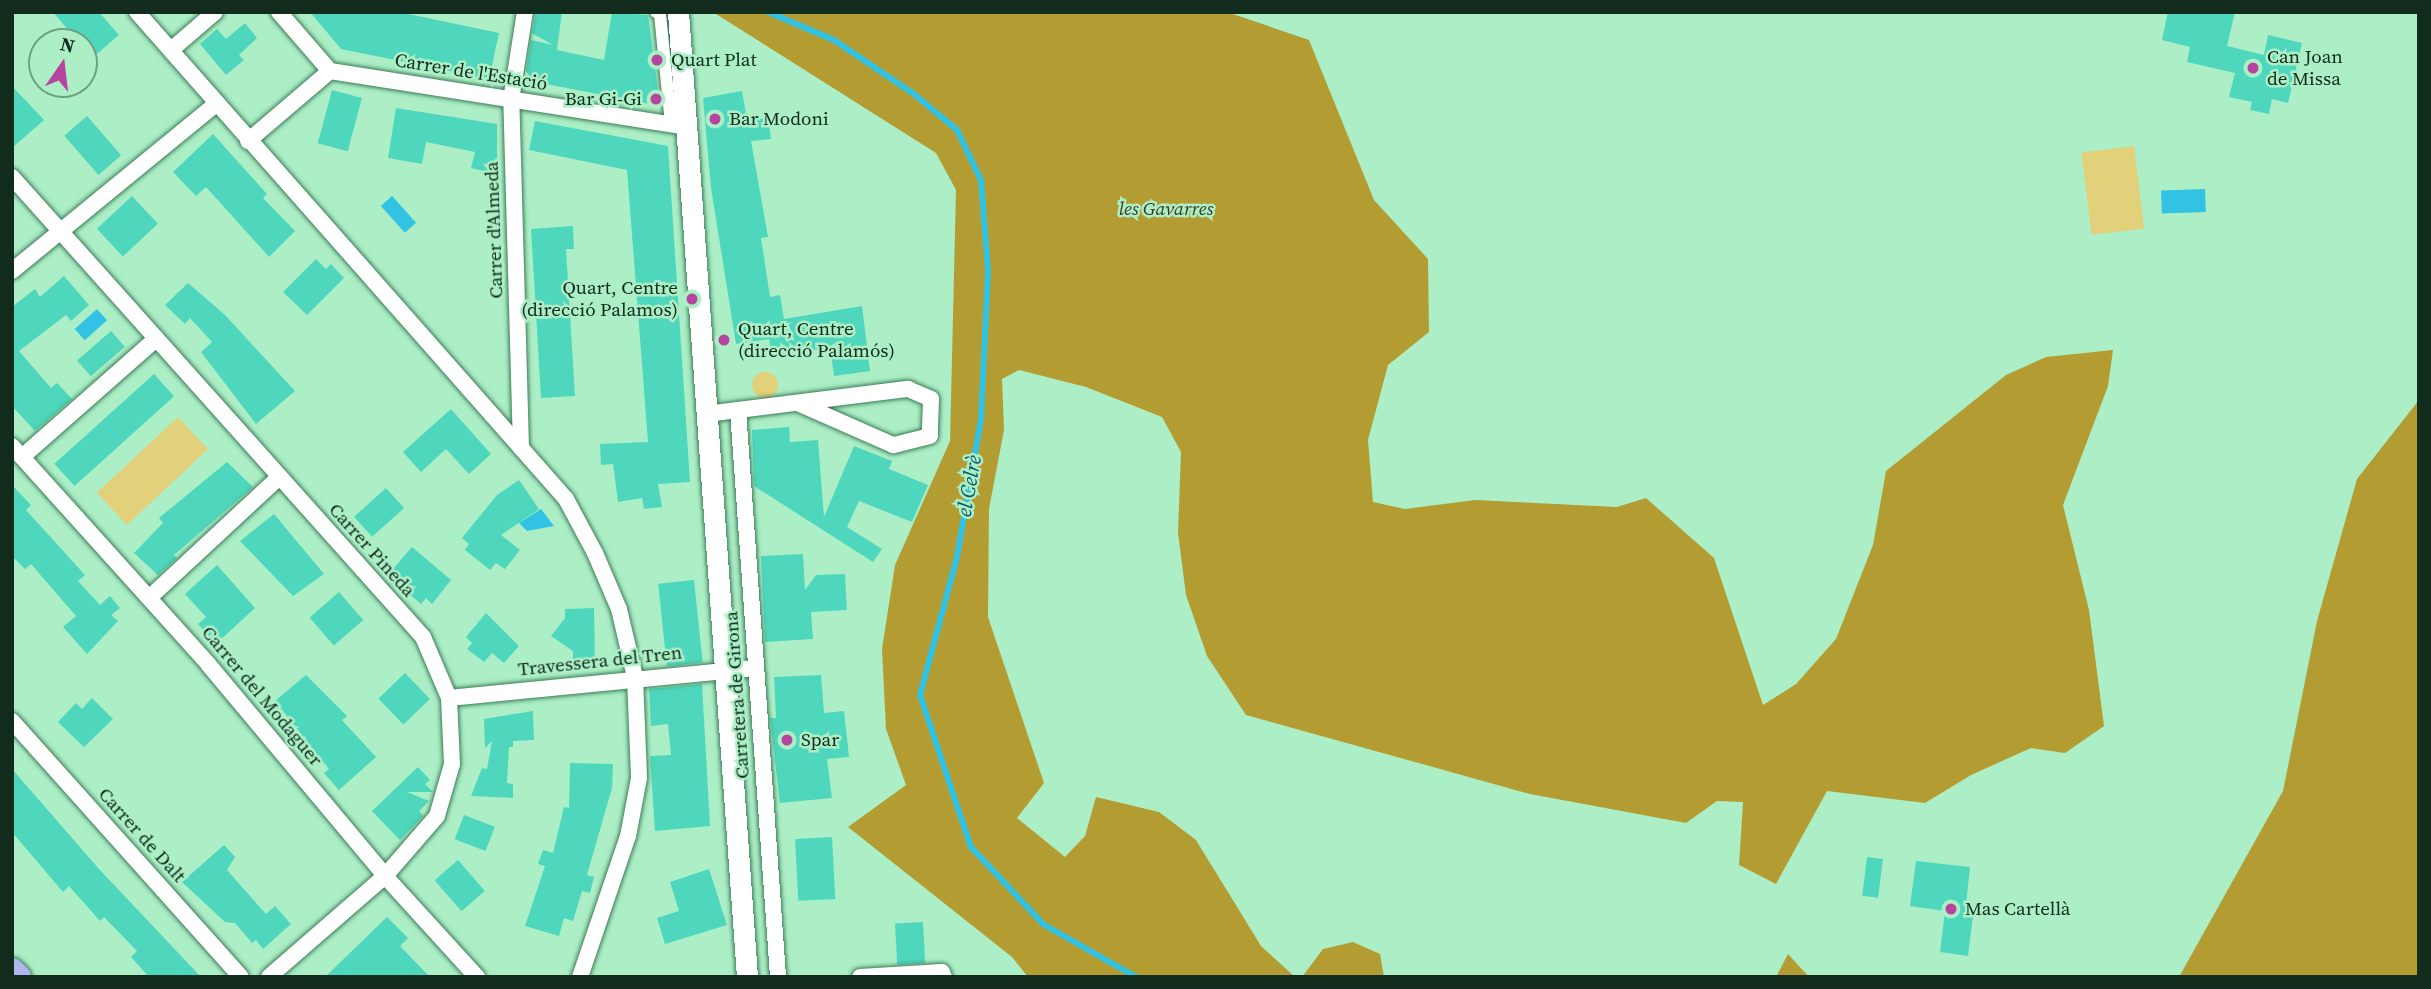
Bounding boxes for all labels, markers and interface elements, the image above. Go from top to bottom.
north arrow [28,28,98,98]
text: N [58,30,77,59]
place label: Can Joan de Missa [2267,46,2343,90]
street label: Carrer de l'Estació [393,49,549,95]
place label: Quart Plat [671,49,757,71]
marker: Quart Plat [649,52,665,68]
marker: Can Joan de Missa [2245,60,2261,76]
place label: Bar Gi-Gi [565,88,642,110]
marker: Bar Gi-Gi [648,91,664,107]
place label: Bar Modoni [729,108,829,130]
marker: Bar Modoni [707,111,723,127]
street label: Carrer d'Almeda [480,161,508,299]
park label: les Gavarres [1119,198,1213,220]
place label: Quart, Centre (direcció Palamos) [521,277,678,321]
marker: Quart, Centre (direcció Palamos) [684,291,700,307]
place label: Quart, Centre (direcció Palamós) [738,318,895,362]
marker: Quart, Centre (direcció Palamós) [716,332,732,348]
water label: el Celrè [951,453,987,519]
street label: Carrer Pineda [324,498,420,602]
street label: Carretera de Girona [720,610,754,780]
street label: Carrer del Modaguer [197,621,327,771]
street label: Travessera del Tren [517,641,683,681]
place label: Spar [801,729,839,751]
marker: Spar [779,732,795,748]
street label: Carrer de Dalt [94,783,190,887]
place label: Mas Cartellà [1965,898,2071,920]
marker: Mas Cartellà [1943,901,1959,917]

